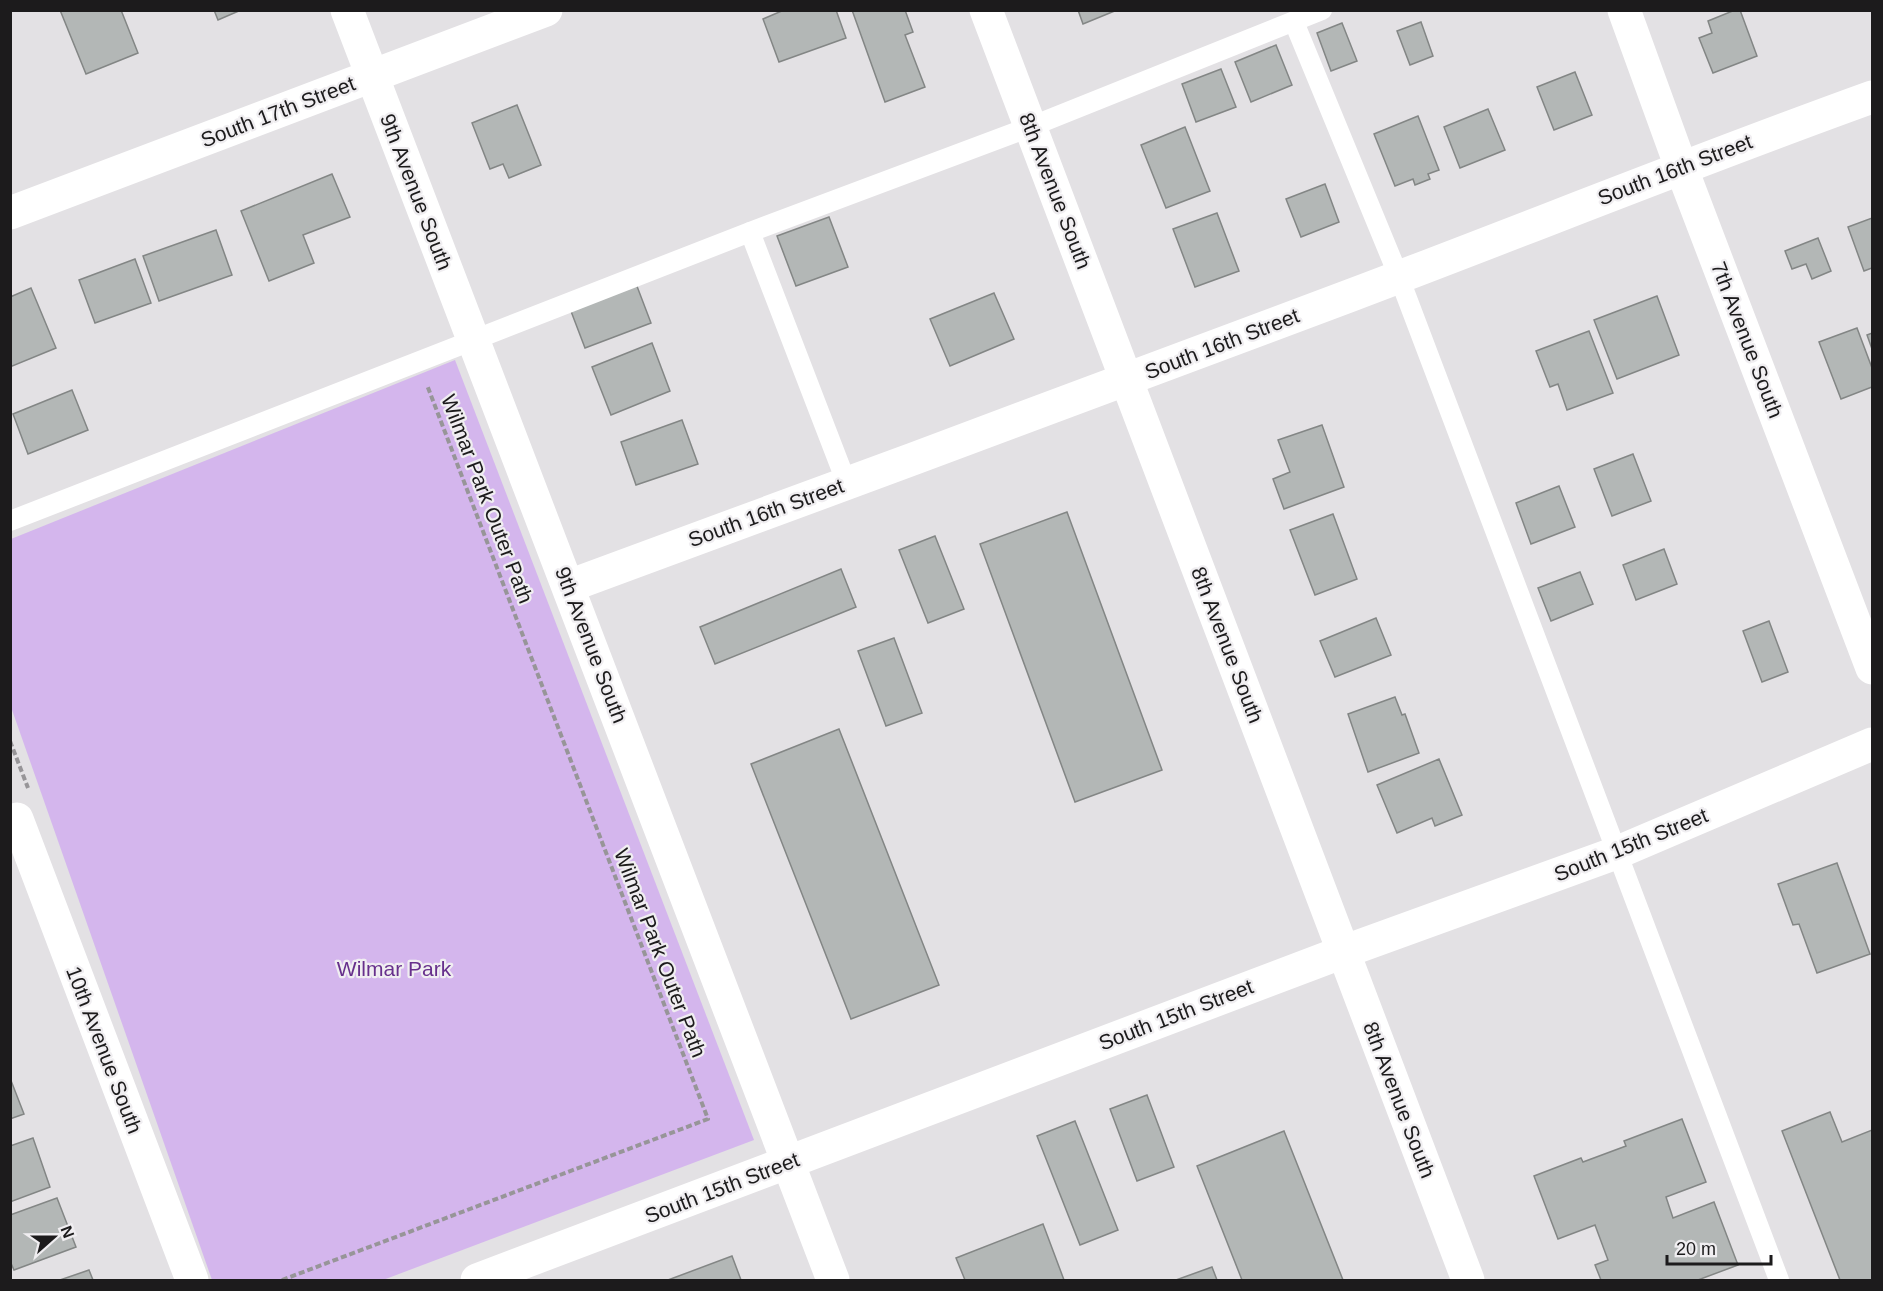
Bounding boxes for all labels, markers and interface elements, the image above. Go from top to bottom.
street label: South 17th Street [197,71,358,152]
street label: 8th Avenue South [1015,109,1096,272]
street label: 9th Avenue South [376,110,457,273]
street label: South 16th Street [1594,129,1755,210]
street label: 7th Avenue South [1707,258,1788,421]
street label: South 16th Street [1141,303,1302,384]
street label: Wilmar Park Outer Path [437,391,538,606]
street label: South 16th Street [685,474,847,551]
street label: 9th Avenue South [551,563,632,726]
street label: 8th Avenue South [1187,563,1268,726]
street label: South 15th Street [1551,803,1711,886]
street label: Wilmar Park Outer Path [610,845,711,1060]
park label: Wilmar Park [337,957,452,980]
street label: 10th Avenue South [62,963,147,1137]
street label: South 15th Street [1095,974,1256,1055]
street label: 8th Avenue South [1359,1018,1440,1181]
street label: South 15th Street [641,1147,802,1228]
north arrow [24,1207,84,1267]
text: N [58,1223,78,1240]
scale bar [1667,1228,1770,1266]
text: 20 m [1676,1239,1716,1259]

